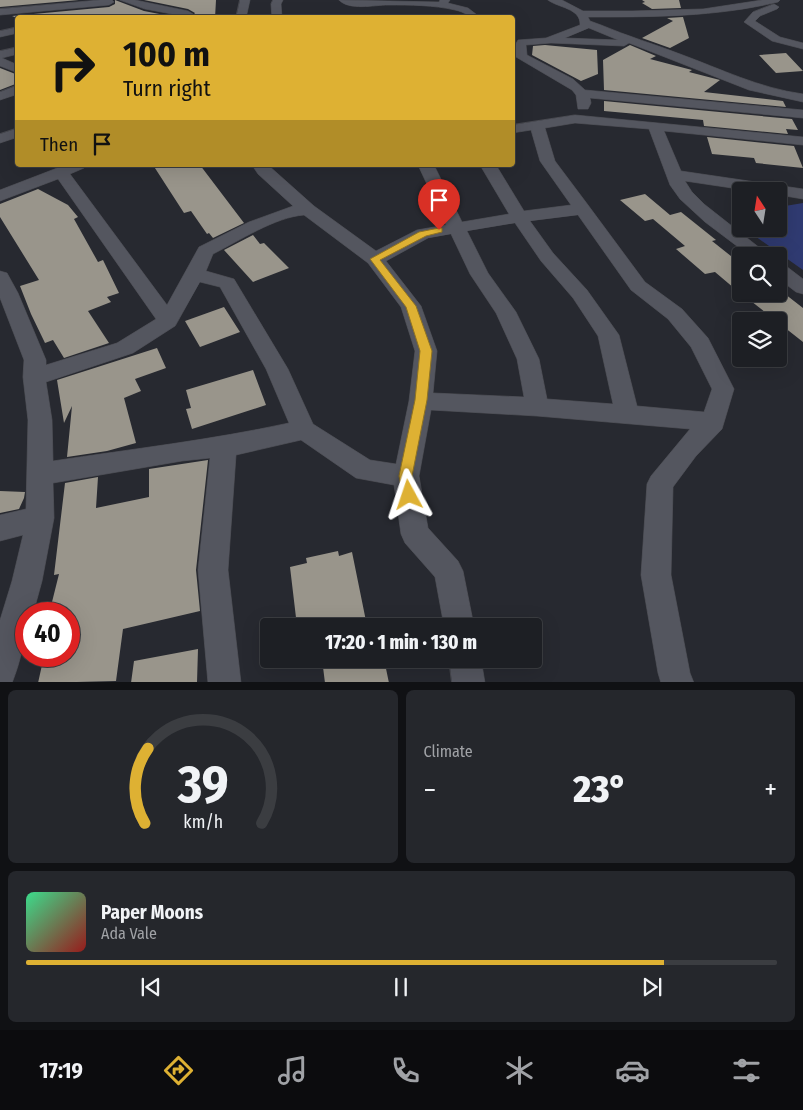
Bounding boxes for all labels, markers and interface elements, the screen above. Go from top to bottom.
text: 100 m [123,33,210,75]
icon: right [40,35,105,100]
text: Turn right [123,75,211,102]
icon: arrive [88,130,116,158]
text: Then [40,133,78,156]
pin [418,179,460,230]
north arrow [732,182,788,238]
map controls [732,182,787,367]
icon: arrive [425,186,453,214]
button: search [732,247,787,302]
button: layers [732,312,787,367]
position arrow [382,468,434,520]
speed limit sign: 40 [15,602,80,667]
text: 17:20 · 1 min · 130 m [325,631,477,654]
text: Climate [424,742,473,761]
text: 39 [176,753,228,816]
text: 23° [573,766,627,812]
text: − [424,773,436,806]
text: + [764,773,777,806]
text: km/h [183,811,223,833]
text: Paper Moons [101,901,203,924]
text: Ada Vale [101,924,157,943]
icon: previous [137,973,165,1001]
icon: pause [387,973,415,1001]
icon: next [638,973,666,1001]
icon: directions [161,1053,196,1088]
icon: music [275,1053,310,1088]
icon: phone [388,1053,423,1088]
icon: climate [502,1053,537,1088]
icon: car [615,1053,650,1088]
icon: filters [729,1053,764,1088]
text: 17:19 [39,1057,83,1084]

